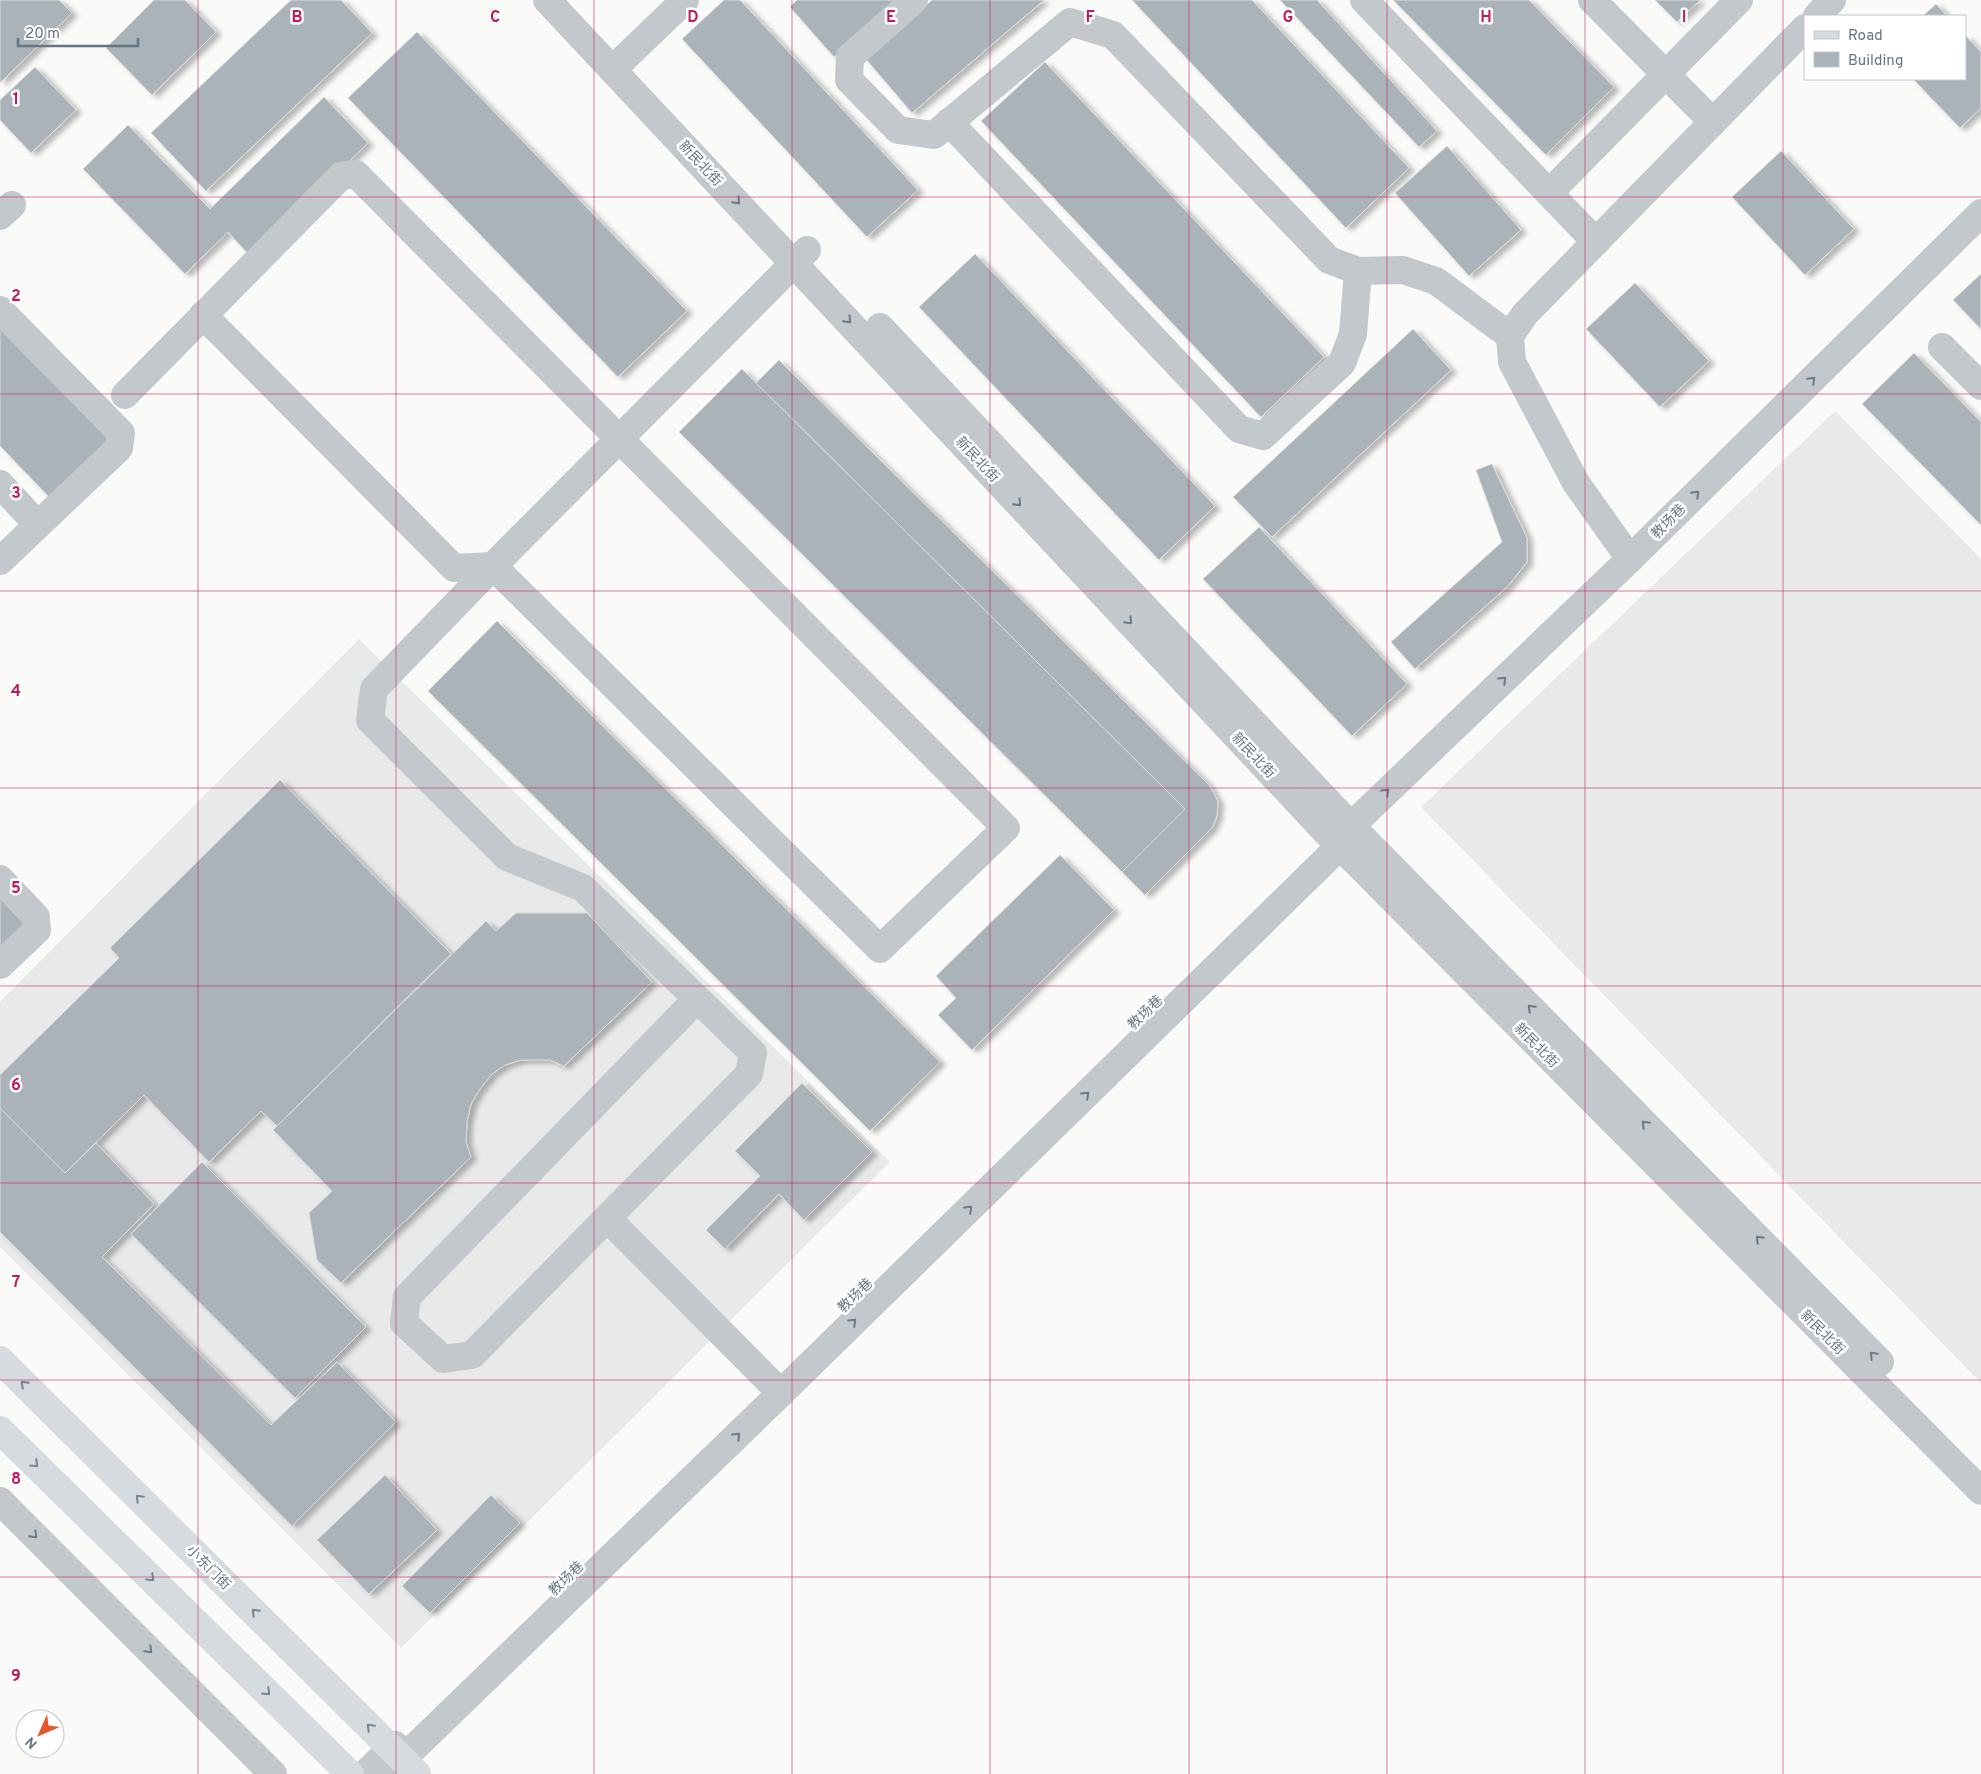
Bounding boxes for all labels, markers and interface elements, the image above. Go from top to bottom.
text: B [291,8,303,28]
text: C [490,8,500,28]
text: D [687,8,699,28]
text: E [886,8,896,28]
text: F [1085,8,1095,28]
text: G [1283,8,1293,28]
text: H [1480,8,1492,28]
text: I [1682,8,1686,28]
scale bar [18,15,138,47]
legend [1804,15,1966,80]
text: 20 m [25,25,60,44]
text: Road [1848,27,1883,46]
text: Building [1848,52,1903,71]
text: 1 [13,90,19,110]
street label: 新民北街 [675,137,726,190]
one-way arrow [731,195,740,204]
text: 2 [11,287,21,307]
one-way arrow [842,314,851,323]
one-way arrow [1806,377,1815,386]
street label: 新民北街 [952,433,1003,486]
text: 3 [11,484,21,504]
one-way arrow [1690,491,1699,500]
one-way arrow [1012,497,1021,506]
street label: 教场巷 [1648,501,1690,543]
one-way arrow [1123,616,1132,625]
one-way arrow [1498,677,1507,686]
text: 4 [11,682,21,702]
street label: 新民北街 [1228,729,1279,782]
one-way arrow [1380,789,1389,798]
text: 5 [11,879,21,899]
street label: 教场巷 [1125,992,1167,1034]
one-way arrow [1527,1005,1536,1014]
street label: 新民北街 [1510,1020,1562,1072]
text: 6 [11,1076,21,1096]
one-way arrow [1080,1092,1089,1101]
one-way arrow [1642,1121,1651,1130]
one-way arrow [964,1206,973,1215]
one-way arrow [1756,1236,1765,1245]
text: 7 [12,1273,20,1293]
street label: 教场巷 [835,1275,877,1317]
street label: 新民北街 [1796,1307,1848,1359]
one-way arrow [847,1319,856,1328]
one-way arrow [1870,1352,1879,1361]
one-way arrow [21,1381,30,1390]
one-way arrow [731,1433,740,1442]
one-way arrow [29,1459,38,1468]
text: 8 [11,1470,21,1490]
one-way arrow [136,1495,145,1504]
one-way arrow [29,1529,38,1538]
street label: 小东门街 [182,1542,234,1594]
street label: 教场巷 [546,1558,588,1600]
one-way arrow [145,1572,154,1581]
one-way arrow [252,1609,261,1618]
one-way arrow [144,1644,153,1653]
text: 9 [11,1667,21,1687]
one-way arrow [261,1686,270,1695]
north arrow [15,1709,65,1759]
one-way arrow [367,1724,376,1733]
text: N [22,1733,41,1752]

